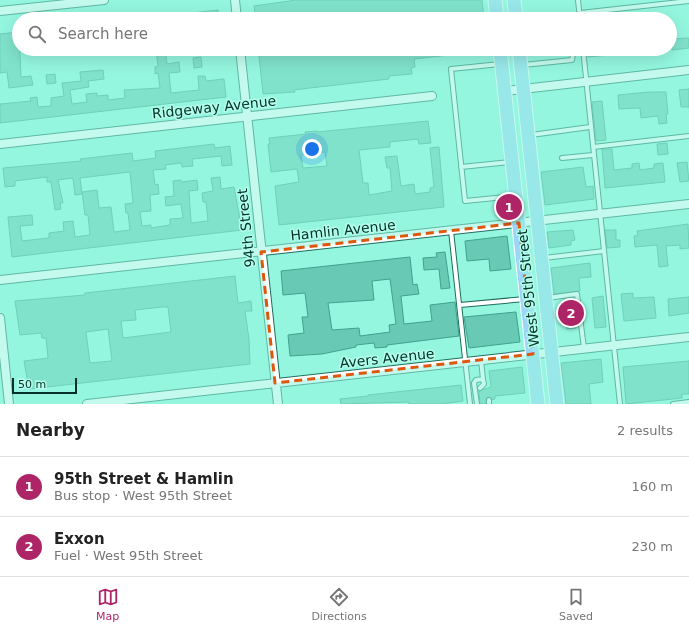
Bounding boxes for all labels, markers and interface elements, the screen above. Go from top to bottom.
search box [12,12,677,56]
icon: search [26,23,48,45]
text: Search here [58,25,148,43]
street label: Ridgeway Avenue [151,93,277,121]
your location [302,139,322,159]
street label: 94th Street [234,187,258,268]
pin: 1 [496,192,522,222]
street label: Hamlin Avenue [290,217,396,243]
street label: West 95th Street [514,228,542,348]
pin: 2 [558,298,584,328]
street label: Avers Avenue [339,345,435,371]
scale bar [12,376,77,395]
text: 50 m [18,378,46,391]
text: Nearby [16,420,85,440]
text: 2 results [617,423,673,438]
text: 95th Street & Hamlin [54,470,234,488]
text: 1 [24,479,34,494]
text: 160 m [631,479,673,494]
text: Bus stop · West 95th Street [54,488,232,503]
text: Exxon [54,530,105,548]
text: 2 [24,539,34,554]
text: 230 m [631,539,673,554]
text: Fuel · West 95th Street [54,548,203,563]
tab: Map [96,586,119,623]
tab: Directions [311,586,367,623]
tab: Saved [559,586,593,623]

